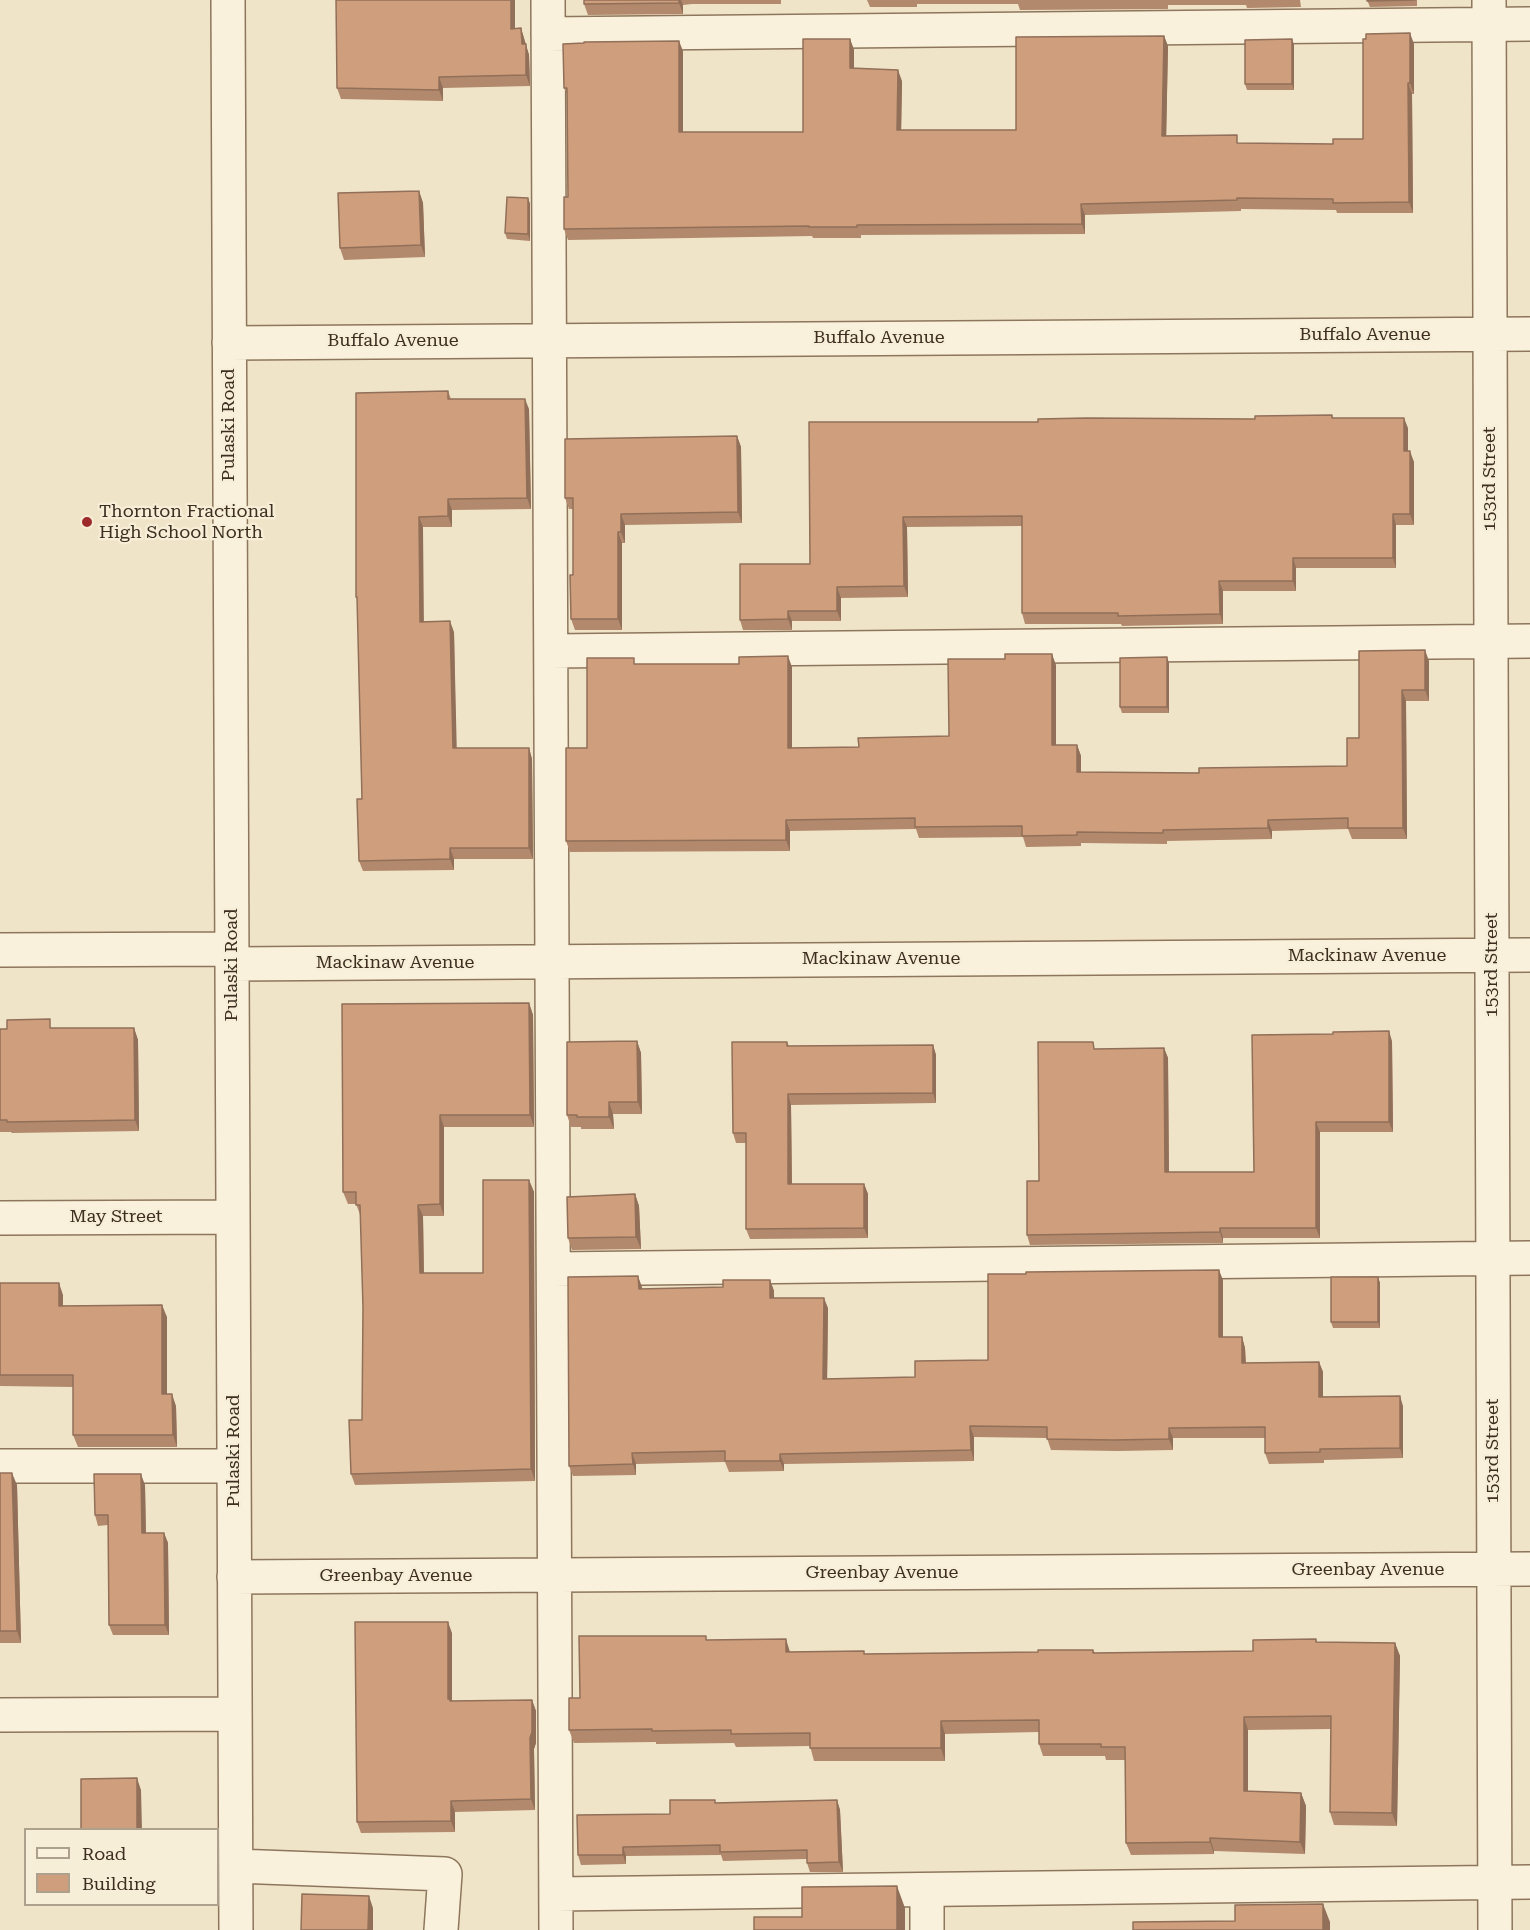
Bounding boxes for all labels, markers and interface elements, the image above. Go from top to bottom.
street label: Buffalo Avenue [1299,324,1431,346]
street label: Buffalo Avenue [813,327,945,349]
street label: Buffalo Avenue [327,330,459,352]
street label: Pulaski Road [218,369,240,481]
street label: 153rd Street [1479,426,1501,532]
place label: Thornton Fractional High School North [99,501,274,544]
marker: Thornton Fractional High School North [80,515,94,529]
street label: Pulaski Road [221,909,243,1021]
street label: 153rd Street [1481,912,1503,1018]
street label: Mackinaw Avenue [1288,945,1446,967]
street label: Mackinaw Avenue [802,948,960,970]
street label: Mackinaw Avenue [316,952,474,974]
street label: May Street [69,1206,163,1228]
street label: Pulaski Road [223,1395,245,1507]
street label: 153rd Street [1482,1398,1504,1504]
street label: Greenbay Avenue [1292,1559,1444,1581]
street label: Greenbay Avenue [806,1562,958,1584]
street label: Greenbay Avenue [320,1565,472,1587]
legend [24,1828,219,1906]
text: Road [82,1843,126,1864]
text: Building [82,1873,156,1894]

